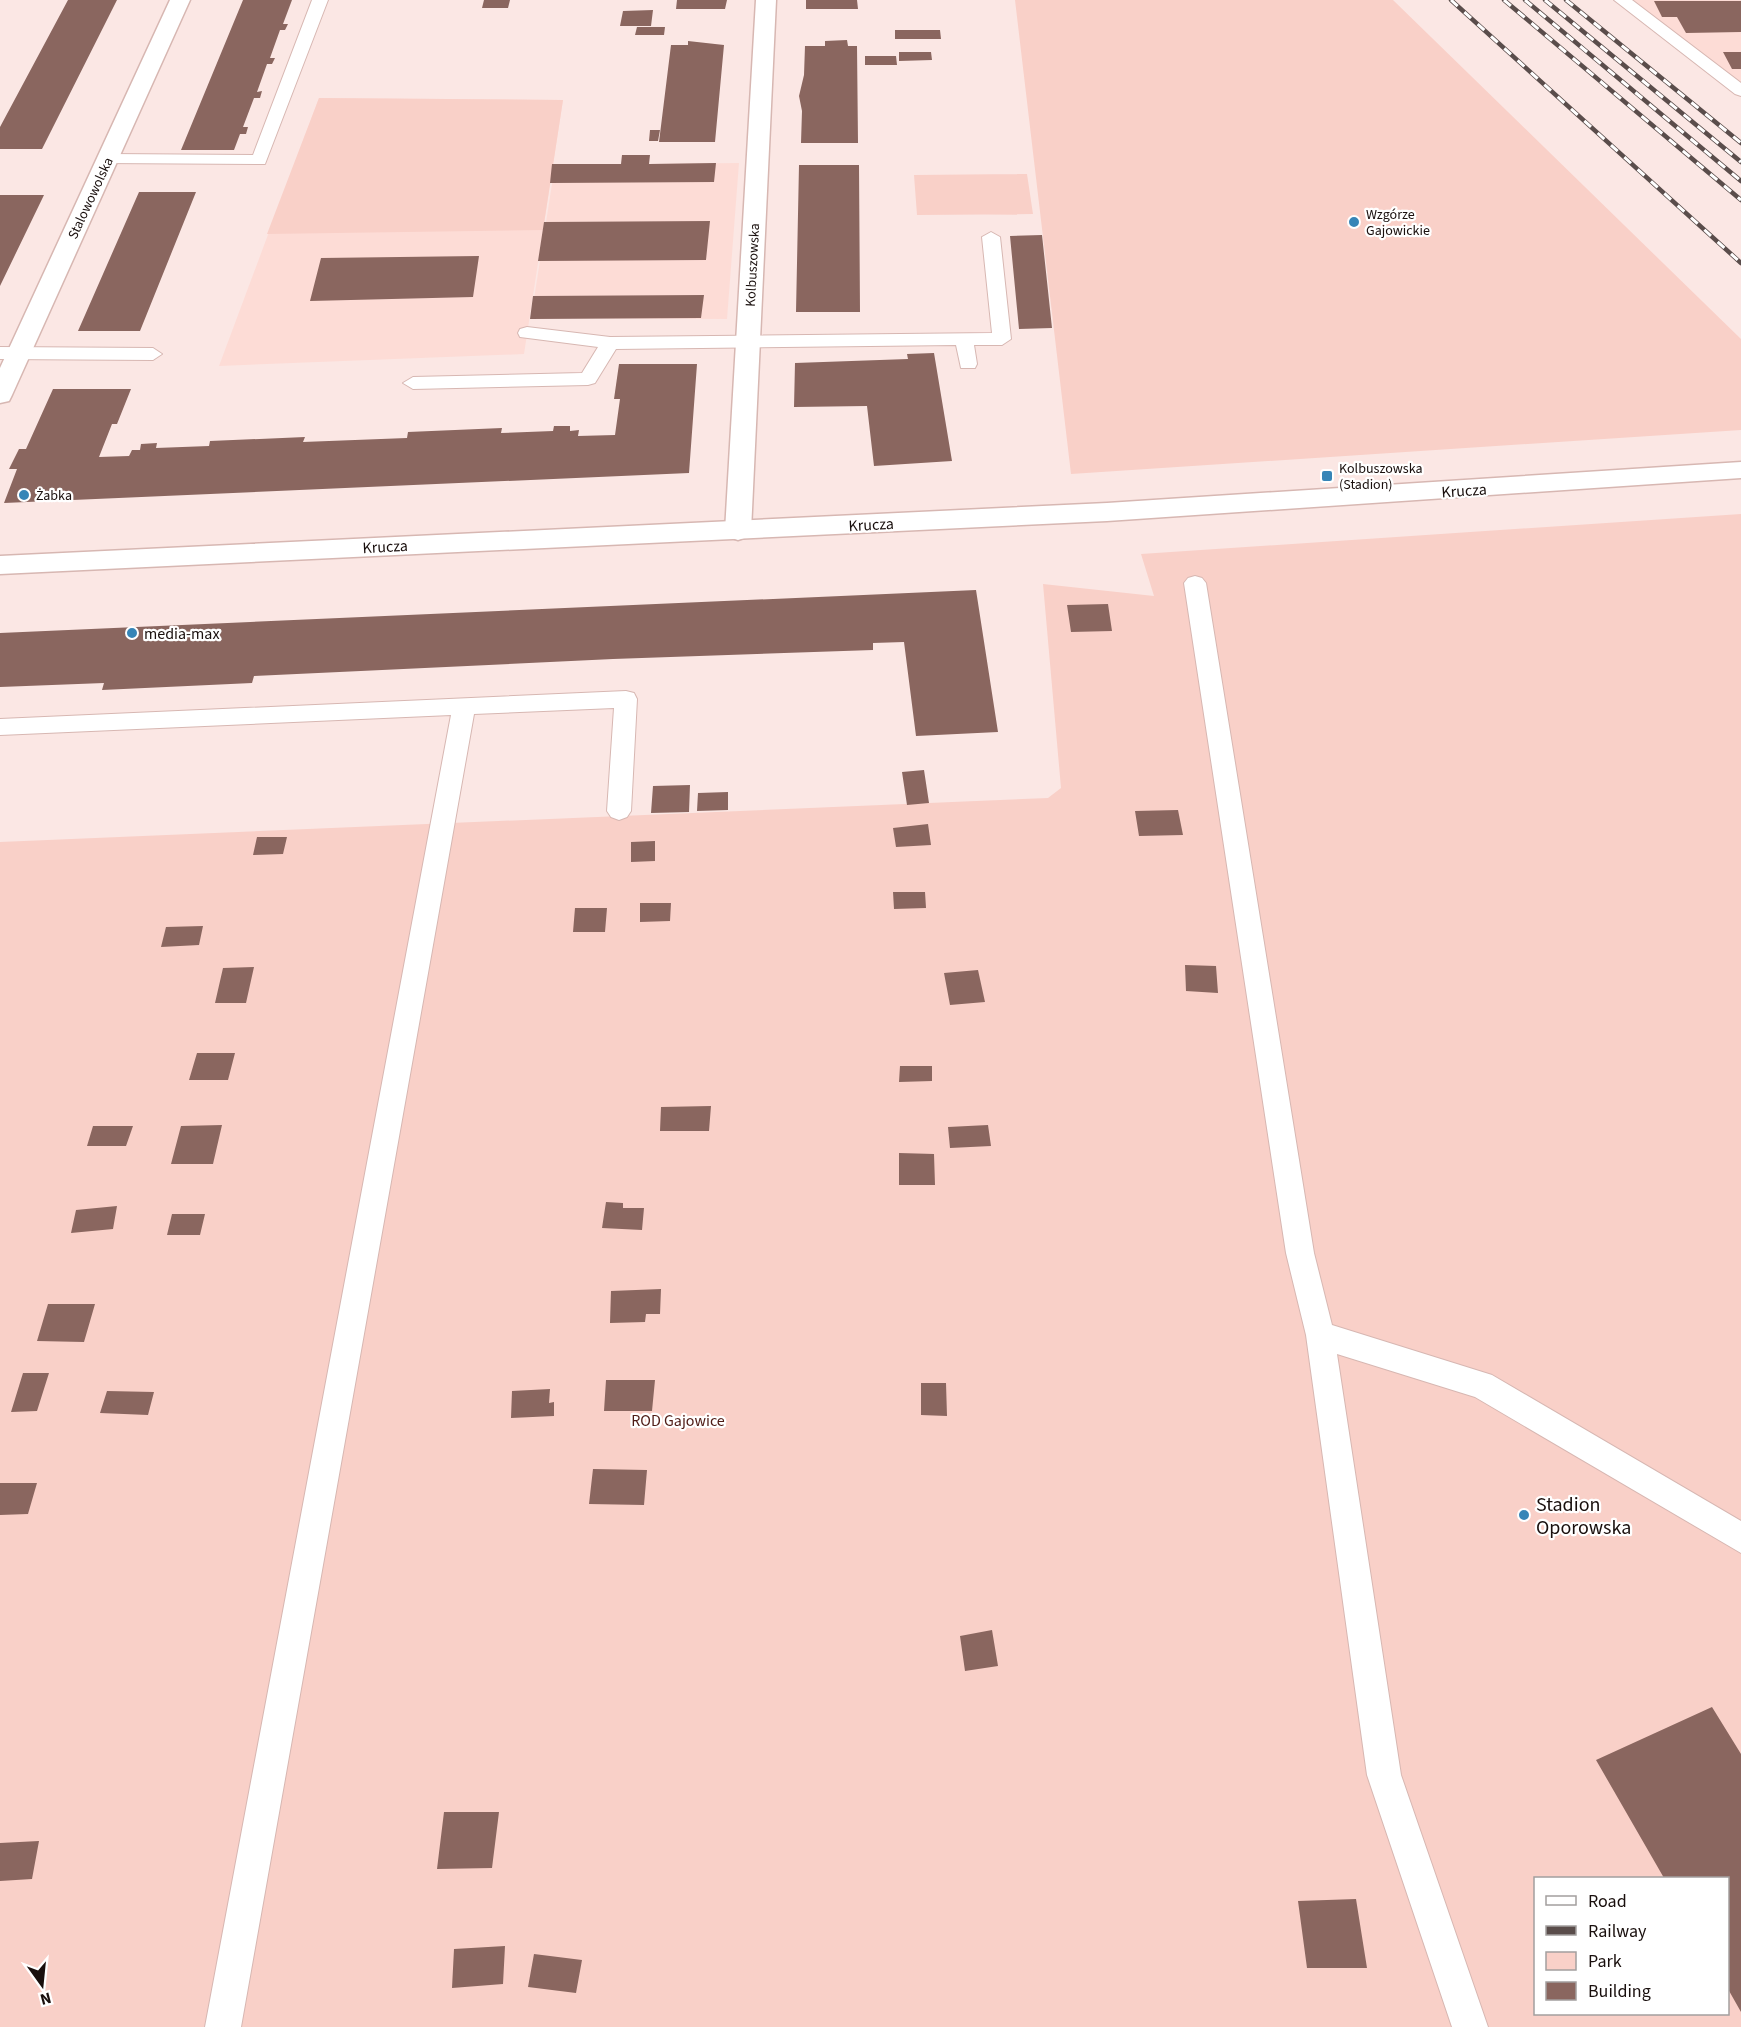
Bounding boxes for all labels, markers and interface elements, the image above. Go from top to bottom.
street label: Stalowowolska [63,154,119,243]
place label: Wzgórze Gajowickie [1366,205,1430,241]
marker: Wzgórze Gajowickie [1347,215,1361,229]
street label: Kolbuszowska [741,223,765,307]
place label: Kolbuszowska (Stadion) [1339,459,1423,495]
marker: Kolbuszowska (Stadion) [1320,469,1334,483]
street label: Krucza [1441,478,1487,504]
place label: Żabka [36,486,72,506]
marker: Żabka [17,488,31,502]
street label: Krucza [848,513,894,537]
street label: Krucza [362,535,408,559]
place label: media-max [144,623,220,645]
marker: media-max [125,626,139,640]
park label: ROD Gajowice [631,1410,725,1432]
place label: Stadion Oporowska [1536,1491,1631,1542]
marker: Stadion Oporowska [1517,1508,1531,1522]
legend [1534,1877,1729,2015]
text: Road [1588,1889,1627,1914]
text: Railway [1588,1919,1647,1944]
text: Park [1588,1949,1622,1974]
north arrow [12,1955,72,2015]
text: Building [1588,1979,1651,2004]
text: N [38,1987,54,2011]

